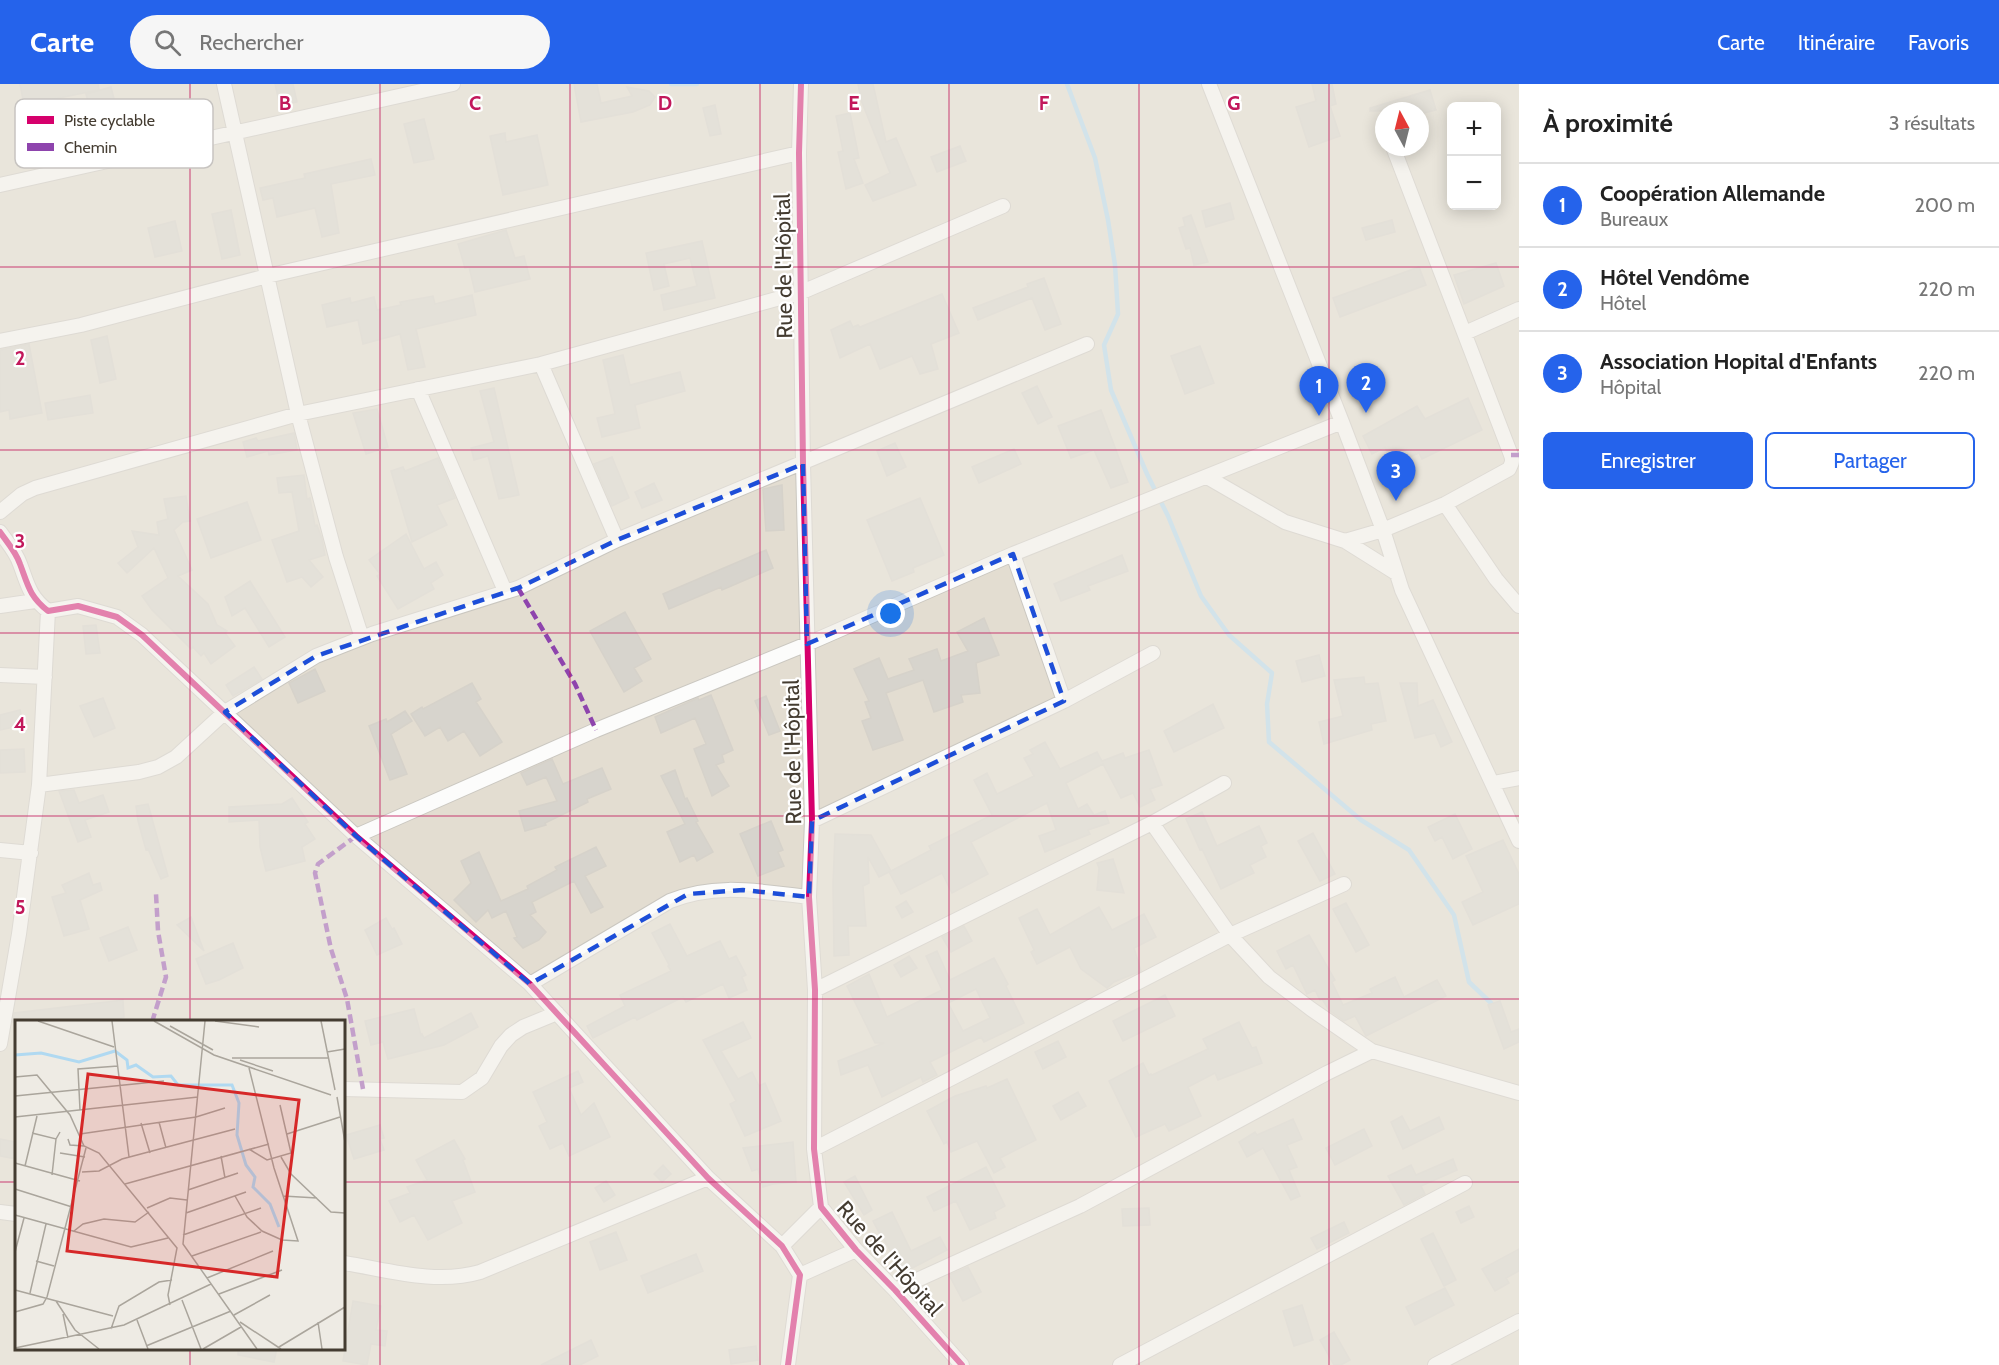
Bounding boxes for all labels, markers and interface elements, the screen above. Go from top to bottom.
search box [130,15,550,69]
text: Carte [30,25,94,59]
icon: search [151,26,184,59]
text: Rechercher [199,29,303,56]
text: Carte [1717,30,1765,55]
text: Itinéraire [1798,30,1875,55]
text: Favoris [1908,30,1969,55]
text: B [279,91,291,115]
text: C [469,91,481,115]
text: D [658,91,672,115]
text: E [848,91,860,115]
text: F [1039,91,1050,115]
text: G [1227,91,1241,115]
legend [15,99,213,168]
north arrow [1375,102,1429,156]
map controls [1447,102,1501,210]
button: + [1447,102,1501,156]
text: À proximité [1543,107,1673,139]
text: Piste cyclable [64,111,155,130]
text: 3 résultats [1889,111,1975,135]
text: Chemin [64,138,117,157]
button: − [1447,156,1501,210]
text: Coopération Allemande [1600,180,1825,207]
street label: Rue de l'Hôpital [769,192,798,339]
text: 1 [1559,193,1566,217]
text: 200 m [1915,193,1975,217]
text: Bureaux [1600,207,1668,231]
text: Hôtel Vendôme [1600,264,1749,291]
text: 2 [1557,277,1568,301]
text: 220 m [1918,277,1975,301]
text: Hôtel [1600,291,1646,315]
text: 2 [15,346,25,370]
text: Association Hopital d'Enfants [1600,348,1877,375]
text: 3 [1557,361,1568,385]
text: 220 m [1918,361,1975,385]
pin: 2 [1346,364,1386,413]
pin: 1 [1300,366,1338,416]
text: Hôpital [1600,375,1661,399]
button: Enregistrer [1543,432,1753,489]
button: Partager [1765,432,1975,489]
pin: 3 [1376,452,1416,501]
text: 3 [15,529,25,553]
your location [876,599,905,628]
street label: Rue de l'Hôpital [778,678,807,825]
text: 4 [14,712,26,736]
text: 5 [15,895,25,919]
inset map [15,1020,345,1350]
street label: Rue de l'Hôpital [831,1195,949,1322]

